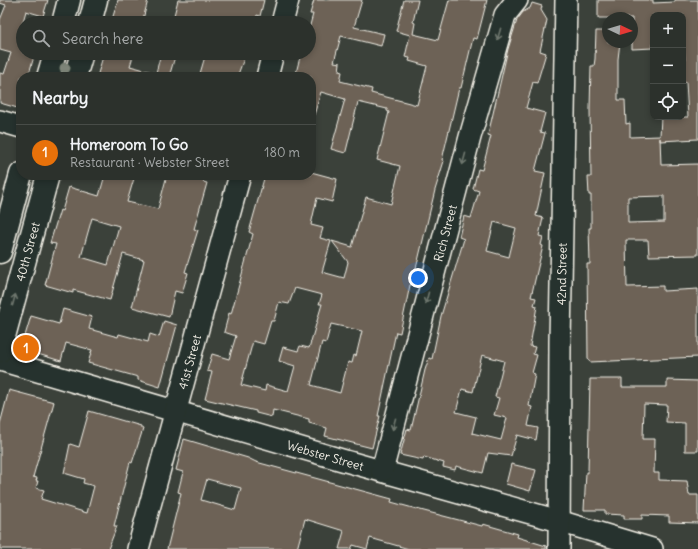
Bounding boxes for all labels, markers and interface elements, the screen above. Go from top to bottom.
north arrow [602,12,638,48]
map controls [650,12,686,120]
button: + [650,12,686,48]
search box [16,16,316,60]
icon: search [30,27,52,49]
one-way arrow [495,27,502,40]
text: Search here [62,29,143,48]
button: − [650,48,686,84]
button: locate [650,84,686,120]
text: Nearby [32,87,88,109]
text: Homeroom To Go [70,135,188,154]
text: 1 [42,144,48,161]
text: 180 m [264,144,300,161]
one-way arrow [460,152,467,165]
text: Restaurant · Webster Street [70,154,229,171]
street label: Rich Street [430,203,459,263]
street label: 40th Street [12,220,42,283]
street label: 42nd Street [553,243,569,305]
your location [408,268,428,288]
one-way arrow [423,292,430,305]
one-way arrow [11,294,18,307]
pin: 1 [13,333,39,363]
street label: 41st Street [174,333,204,391]
one-way arrow [390,417,397,430]
street label: Webster Street [285,437,365,473]

